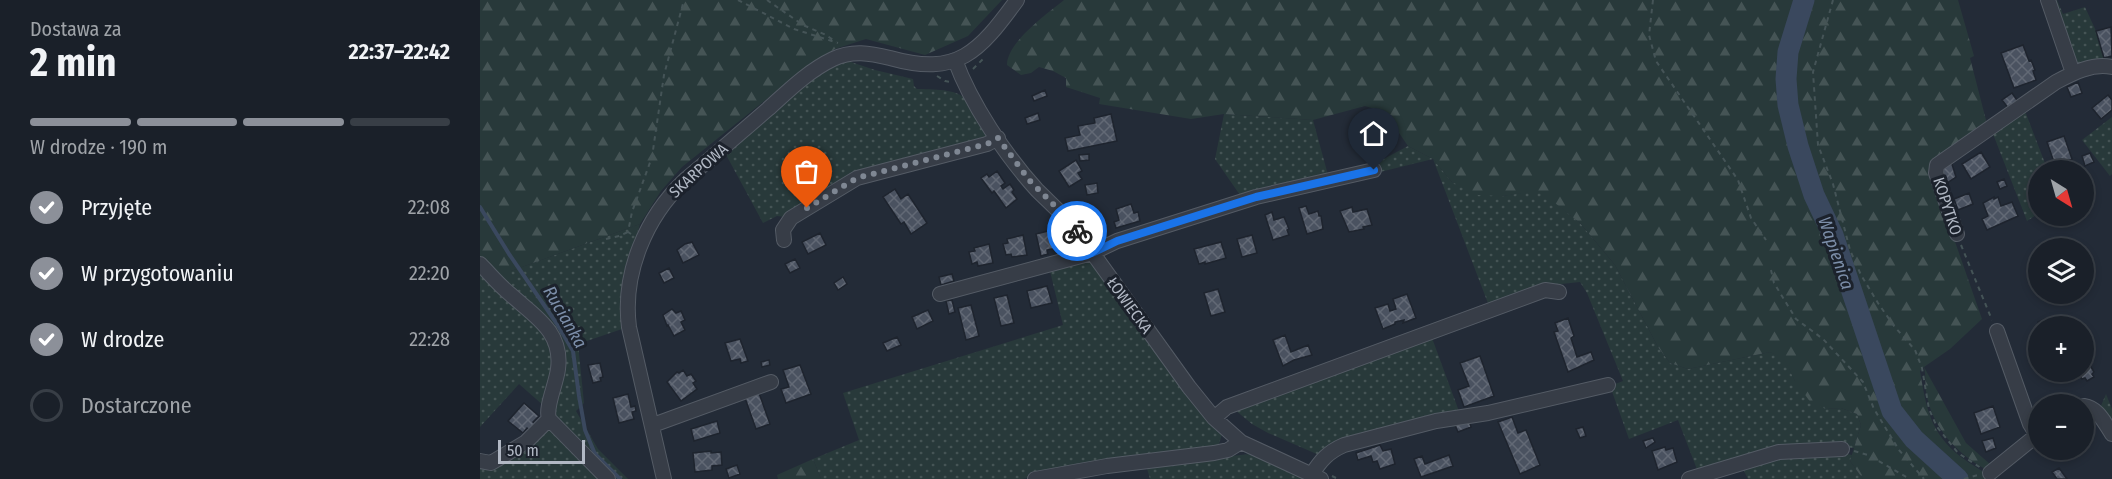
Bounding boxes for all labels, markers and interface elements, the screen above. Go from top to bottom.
text: Dostawa za [30,17,122,41]
text: 22:37–22:42 [349,38,450,65]
text: 2 min [30,40,116,86]
pin [1348,108,1399,170]
icon: home [1357,117,1390,150]
text: W drodze · 190 m [30,135,167,159]
street label: SKARPOWA [665,139,732,202]
pin [781,146,832,208]
icon: bag [790,155,823,188]
north arrow [2028,160,2094,226]
map controls [2028,160,2094,460]
street label: KOPYTKO [1929,175,1966,237]
icon: check [30,191,63,224]
text: Przyjęte [81,194,152,221]
text: 22:08 [408,195,450,219]
courier [1047,201,1107,261]
water label: Wapienica [1813,214,1859,292]
icon: bike [1061,215,1094,248]
button: layers [2028,238,2094,304]
icon: check [30,257,63,290]
text: W przygotowaniu [81,260,234,287]
text: 22:20 [409,261,450,285]
street label: ŁOWIECKA [1103,273,1157,338]
water label: Rucianka [538,282,592,352]
button: + [2028,316,2094,382]
icon: check [30,323,63,356]
text: W drodze [81,326,164,353]
text: 22:28 [409,327,450,351]
text: Dostarczone [81,392,192,419]
button: − [2028,394,2094,460]
scale bar [498,437,585,464]
text: 50 m [507,441,539,460]

